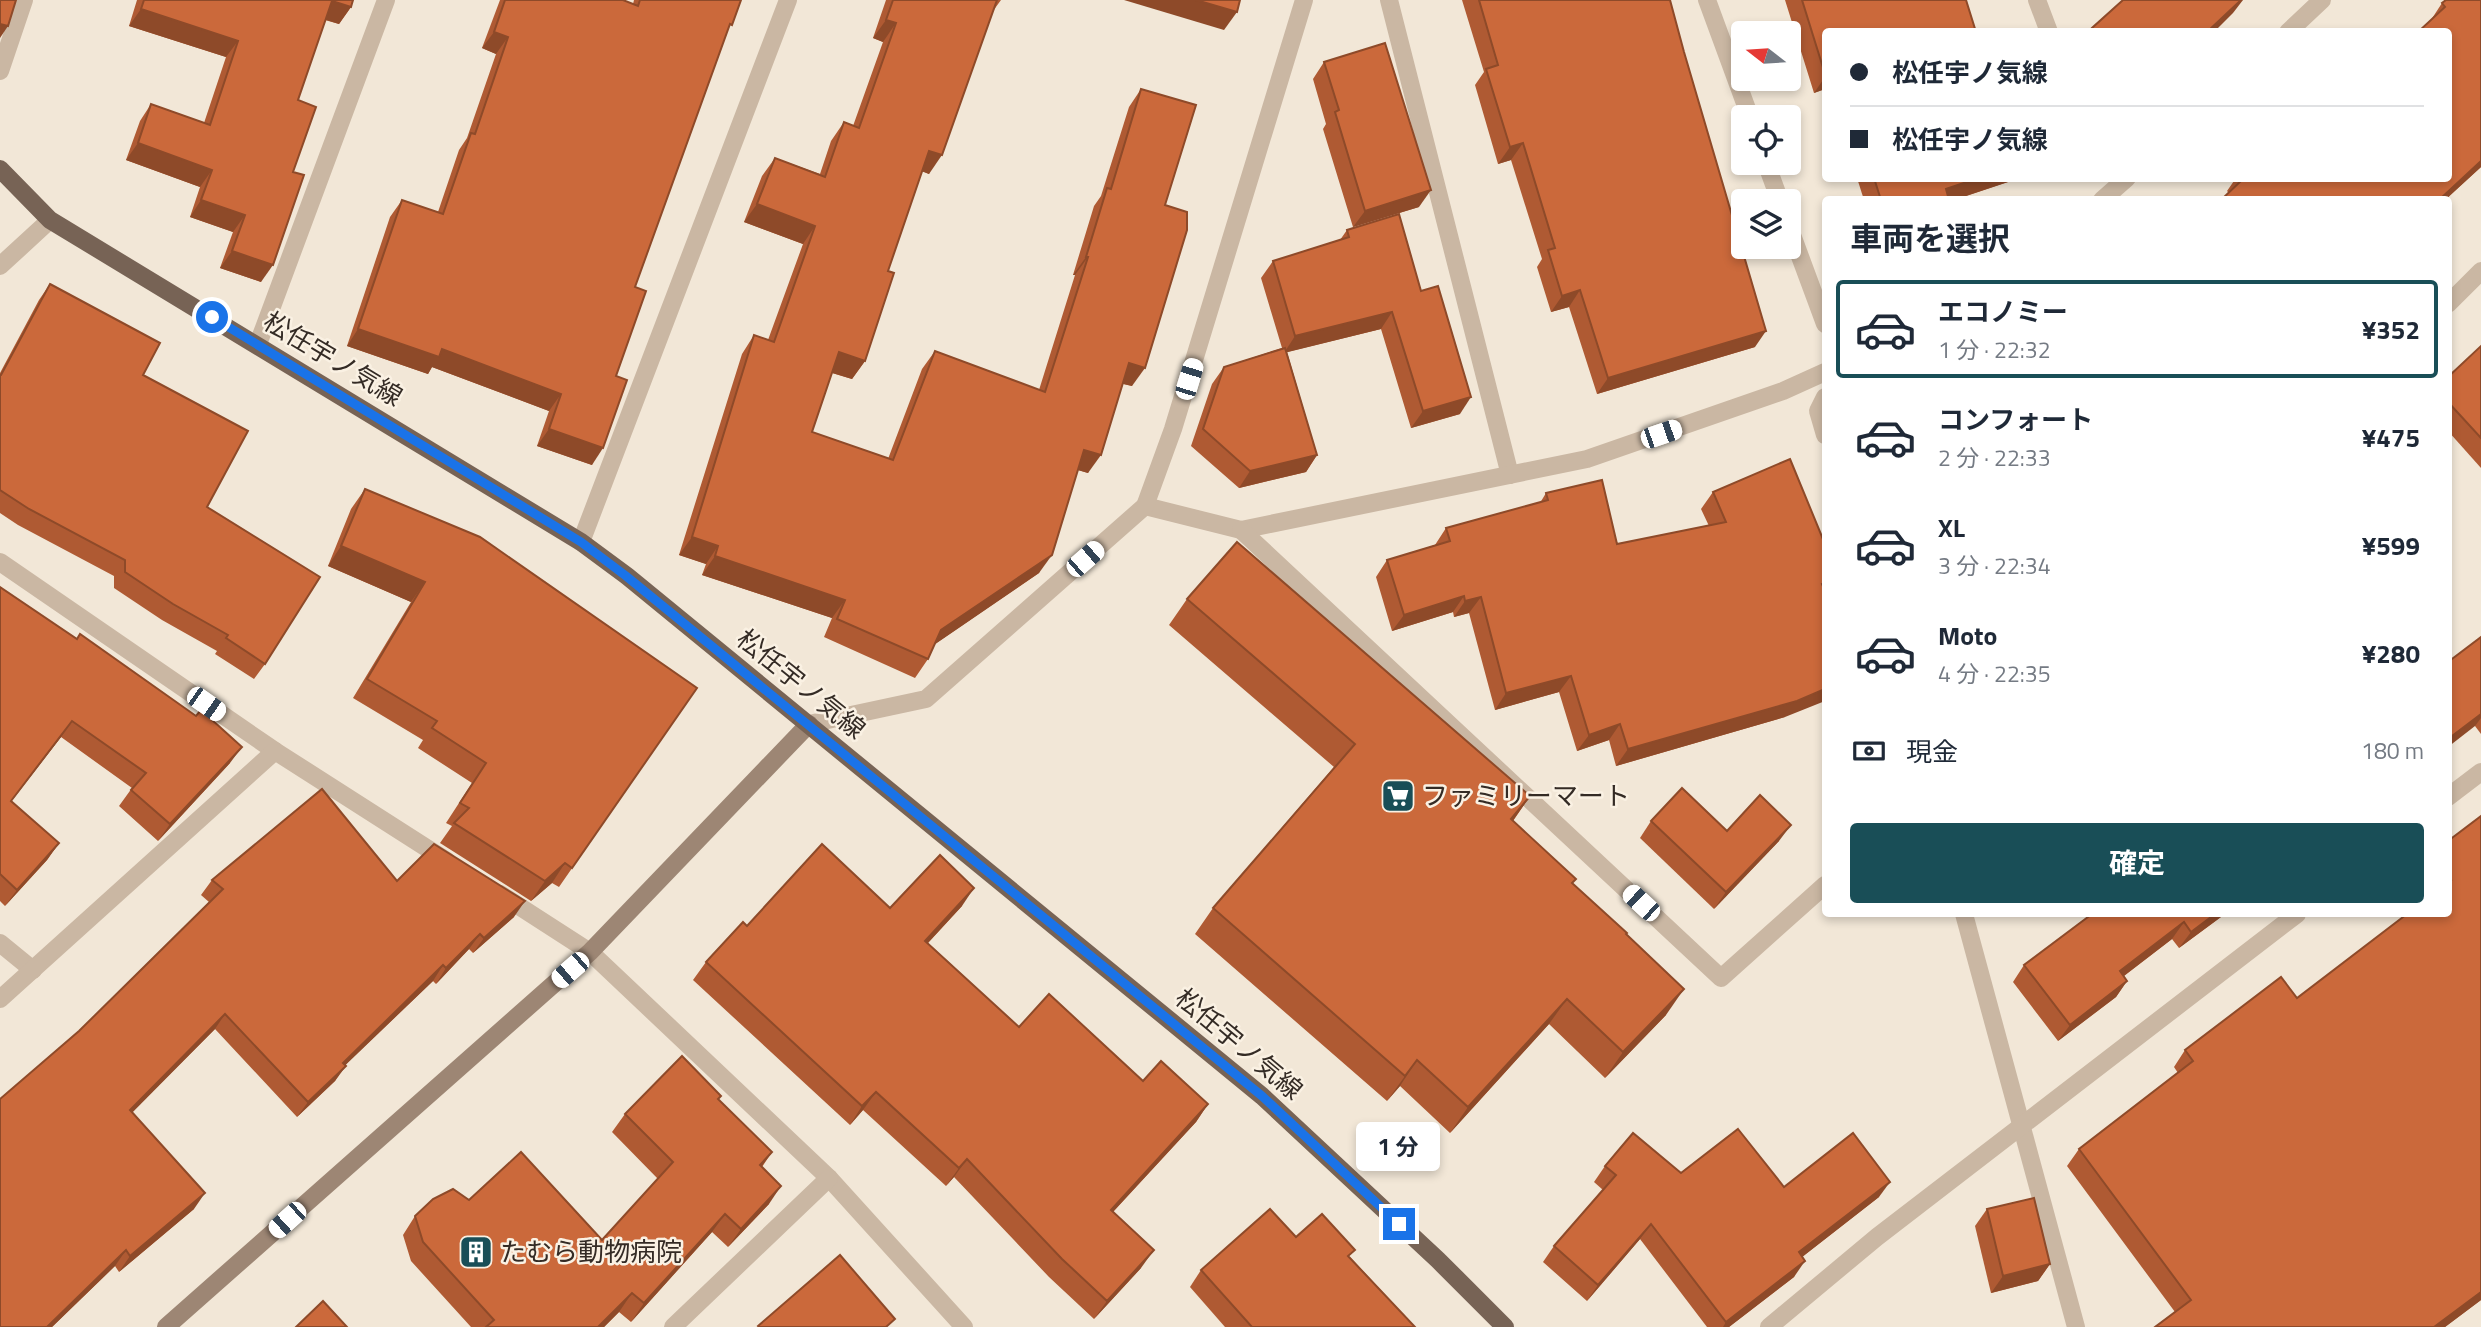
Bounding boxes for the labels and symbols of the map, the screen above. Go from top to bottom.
north arrow [1731,21,1801,91]
route start [196,301,228,333]
street label: 松任宇ノ気線 [256,302,410,415]
car [1173,356,1206,402]
car [1638,417,1685,451]
car [1063,537,1108,581]
street label: 松任宇ノ気線 [728,619,874,748]
car [183,683,230,725]
place label: ファミリーマート [1422,776,1630,815]
supermarket icon: ファミリーマート [1379,777,1417,815]
car [1619,881,1664,925]
car [548,948,593,992]
street label: 松任宇ノ気線 [1167,979,1312,1109]
callout: 1 分 [1357,1122,1441,1172]
car [265,1198,310,1242]
route end [1383,1208,1415,1240]
place label: たむら動物病院 [500,1232,682,1271]
building icon: たむら動物病院 [457,1233,495,1271]

